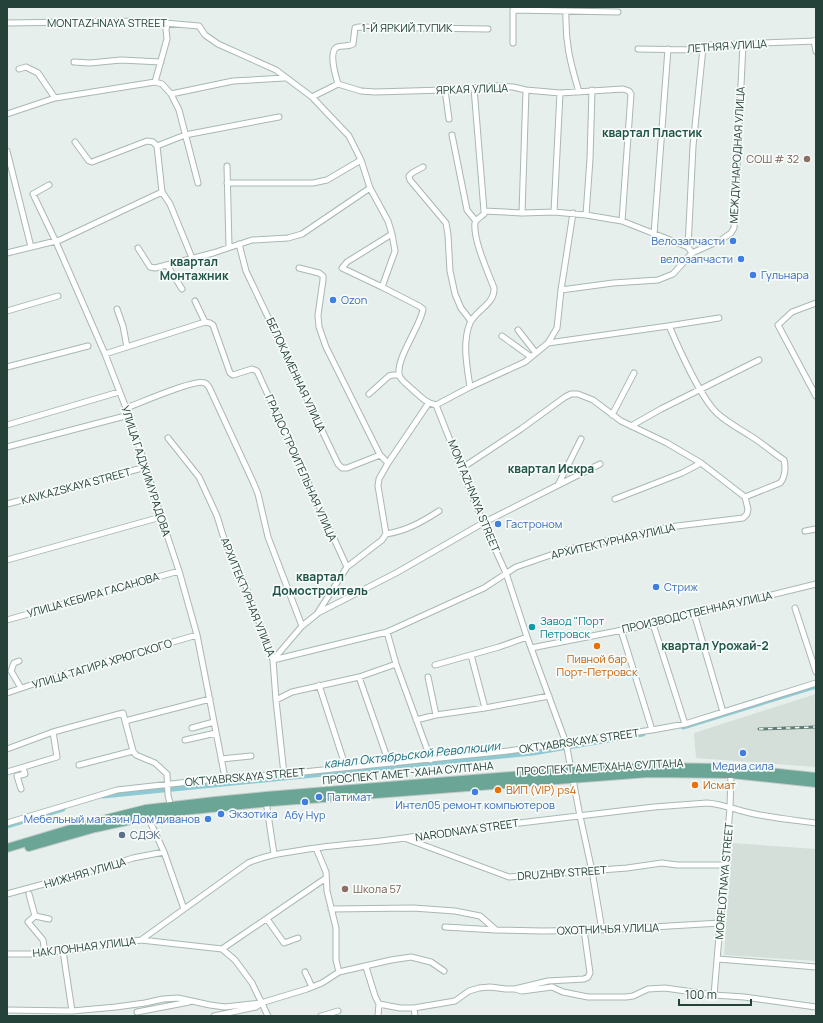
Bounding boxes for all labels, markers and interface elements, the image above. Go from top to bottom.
street label: MONTAZHNAYA STREET [47,15,167,30]
street label: 1-Й ЯРКИЙ ТУПИК [361,20,453,35]
street label: ЛЕТНЯЯ УЛИЦА [686,35,768,56]
street label: ЯРКАЯ УЛИЦА [436,80,508,97]
street label: МЕЖДУНАРОДНАЯ УЛИЦА [725,86,748,224]
district label: квартал Пластик [602,124,703,141]
place label: СОШ # 32 [746,151,799,166]
marker: СОШ # 32 [802,154,812,164]
place label: Велозапчасти [651,233,725,248]
marker: Велозапчасти [728,236,738,246]
place label: велозапчасти [660,251,733,266]
district label: квартал Монтажник [160,253,229,284]
marker: велозапчасти [736,254,746,264]
place label: Гульнара [761,267,809,282]
marker: Гульнара [748,270,758,280]
place label: Ozon [341,292,367,307]
marker: Ozon [328,295,338,305]
street label: БЕЛОКАМЕННАЯ УЛИЦА [263,315,330,435]
street label: ГРАДОСТРОИТЕЛЬНАЯ УЛИЦА [262,392,341,544]
street label: УЛИЦА ГАДЖИМУРАДОВА [118,404,175,538]
street label: MONTAZHNAYA STREET [445,437,504,555]
district label: квартал Искра [508,460,594,477]
street label: KAVKAZSKAYA STREET [19,464,133,507]
place label: Гастроном [506,516,562,531]
marker: Гастроном [493,519,503,529]
street label: АРХИТЕКТУРНАЯ УЛИЦА [549,519,676,562]
street label: АРХИТЕКТУРНАЯ УЛИЦА [218,535,279,659]
street label: УЛИЦА КЕБИРА ГАСАНОВА [25,568,161,621]
district label: квартал Домостроитель [272,568,368,599]
place label: Стриж [664,579,698,594]
marker: Стриж [651,582,661,592]
street label: ПРОИЗВОДСТВЕННАЯ УЛИЦА [620,587,773,636]
place label: Завод "Порт Петровск [540,613,605,641]
marker: Завод "Порт Петровск [527,622,537,632]
street label: УЛИЦА ТАГИРА ХРЮГСКОГО [30,635,174,692]
district label: квартал Урожай-2 [661,637,769,654]
marker: Пивной бар Порт-Петровск [592,641,602,651]
place label: Пивной бар Порт-Петровск [557,651,638,679]
street label: OKTYABRSKAYA STREET [518,725,640,756]
water label: канал Октябрьской Революции [323,737,502,772]
marker: Медиа сила [738,748,748,758]
street label: ПРОСПЕКТ АМЕТХАНА СУЛТАНА [516,755,684,778]
street label: ПРОСПЕКТ АМЕТ-ХАНА СУЛТАНА [322,758,494,787]
place label: Медиа сила [712,758,774,773]
street label: OKTYABRSKAYA STREET [184,764,306,789]
place label: Исмат [703,777,736,792]
marker: Исмат [690,780,700,790]
place label: ВИП (VIP) ps4 [506,782,576,797]
marker: ВИП (VIP) ps4 [493,785,503,795]
marker: Интел05 ремонт компьютеров [470,787,480,797]
place label: Патимат [327,789,372,804]
marker: Патимат [314,792,324,802]
marker: Абу Нур [300,797,310,807]
place label: Интел05 ремонт компьютеров [395,797,555,812]
place label: Экзотика [229,806,278,821]
place label: Абу Нур [284,807,326,822]
marker: Экзотика [216,809,226,819]
place label: Мебельный магазин Дом диванов [24,811,200,826]
marker: Мебельный магазин Дом диванов [203,814,213,824]
street label: NARODNAYA STREET [414,815,520,844]
street label: MORFLOTNAYA STREET [711,822,736,940]
place label: СДЭК [130,827,160,842]
marker: СДЭК [117,830,127,840]
street label: НИЖНЯЯ УЛИЦА [42,854,128,891]
street label: DRUZHBY STREET [517,862,608,883]
place label: Школа 57 [353,881,401,896]
marker: Школа 57 [340,884,350,894]
street label: ОХОТНИЧЬЯ УЛИЦА [557,919,659,938]
street label: НАКЛОННАЯ УЛИЦА [31,933,136,960]
scale bar [679,981,751,1007]
text: 100 m [685,986,717,1003]

